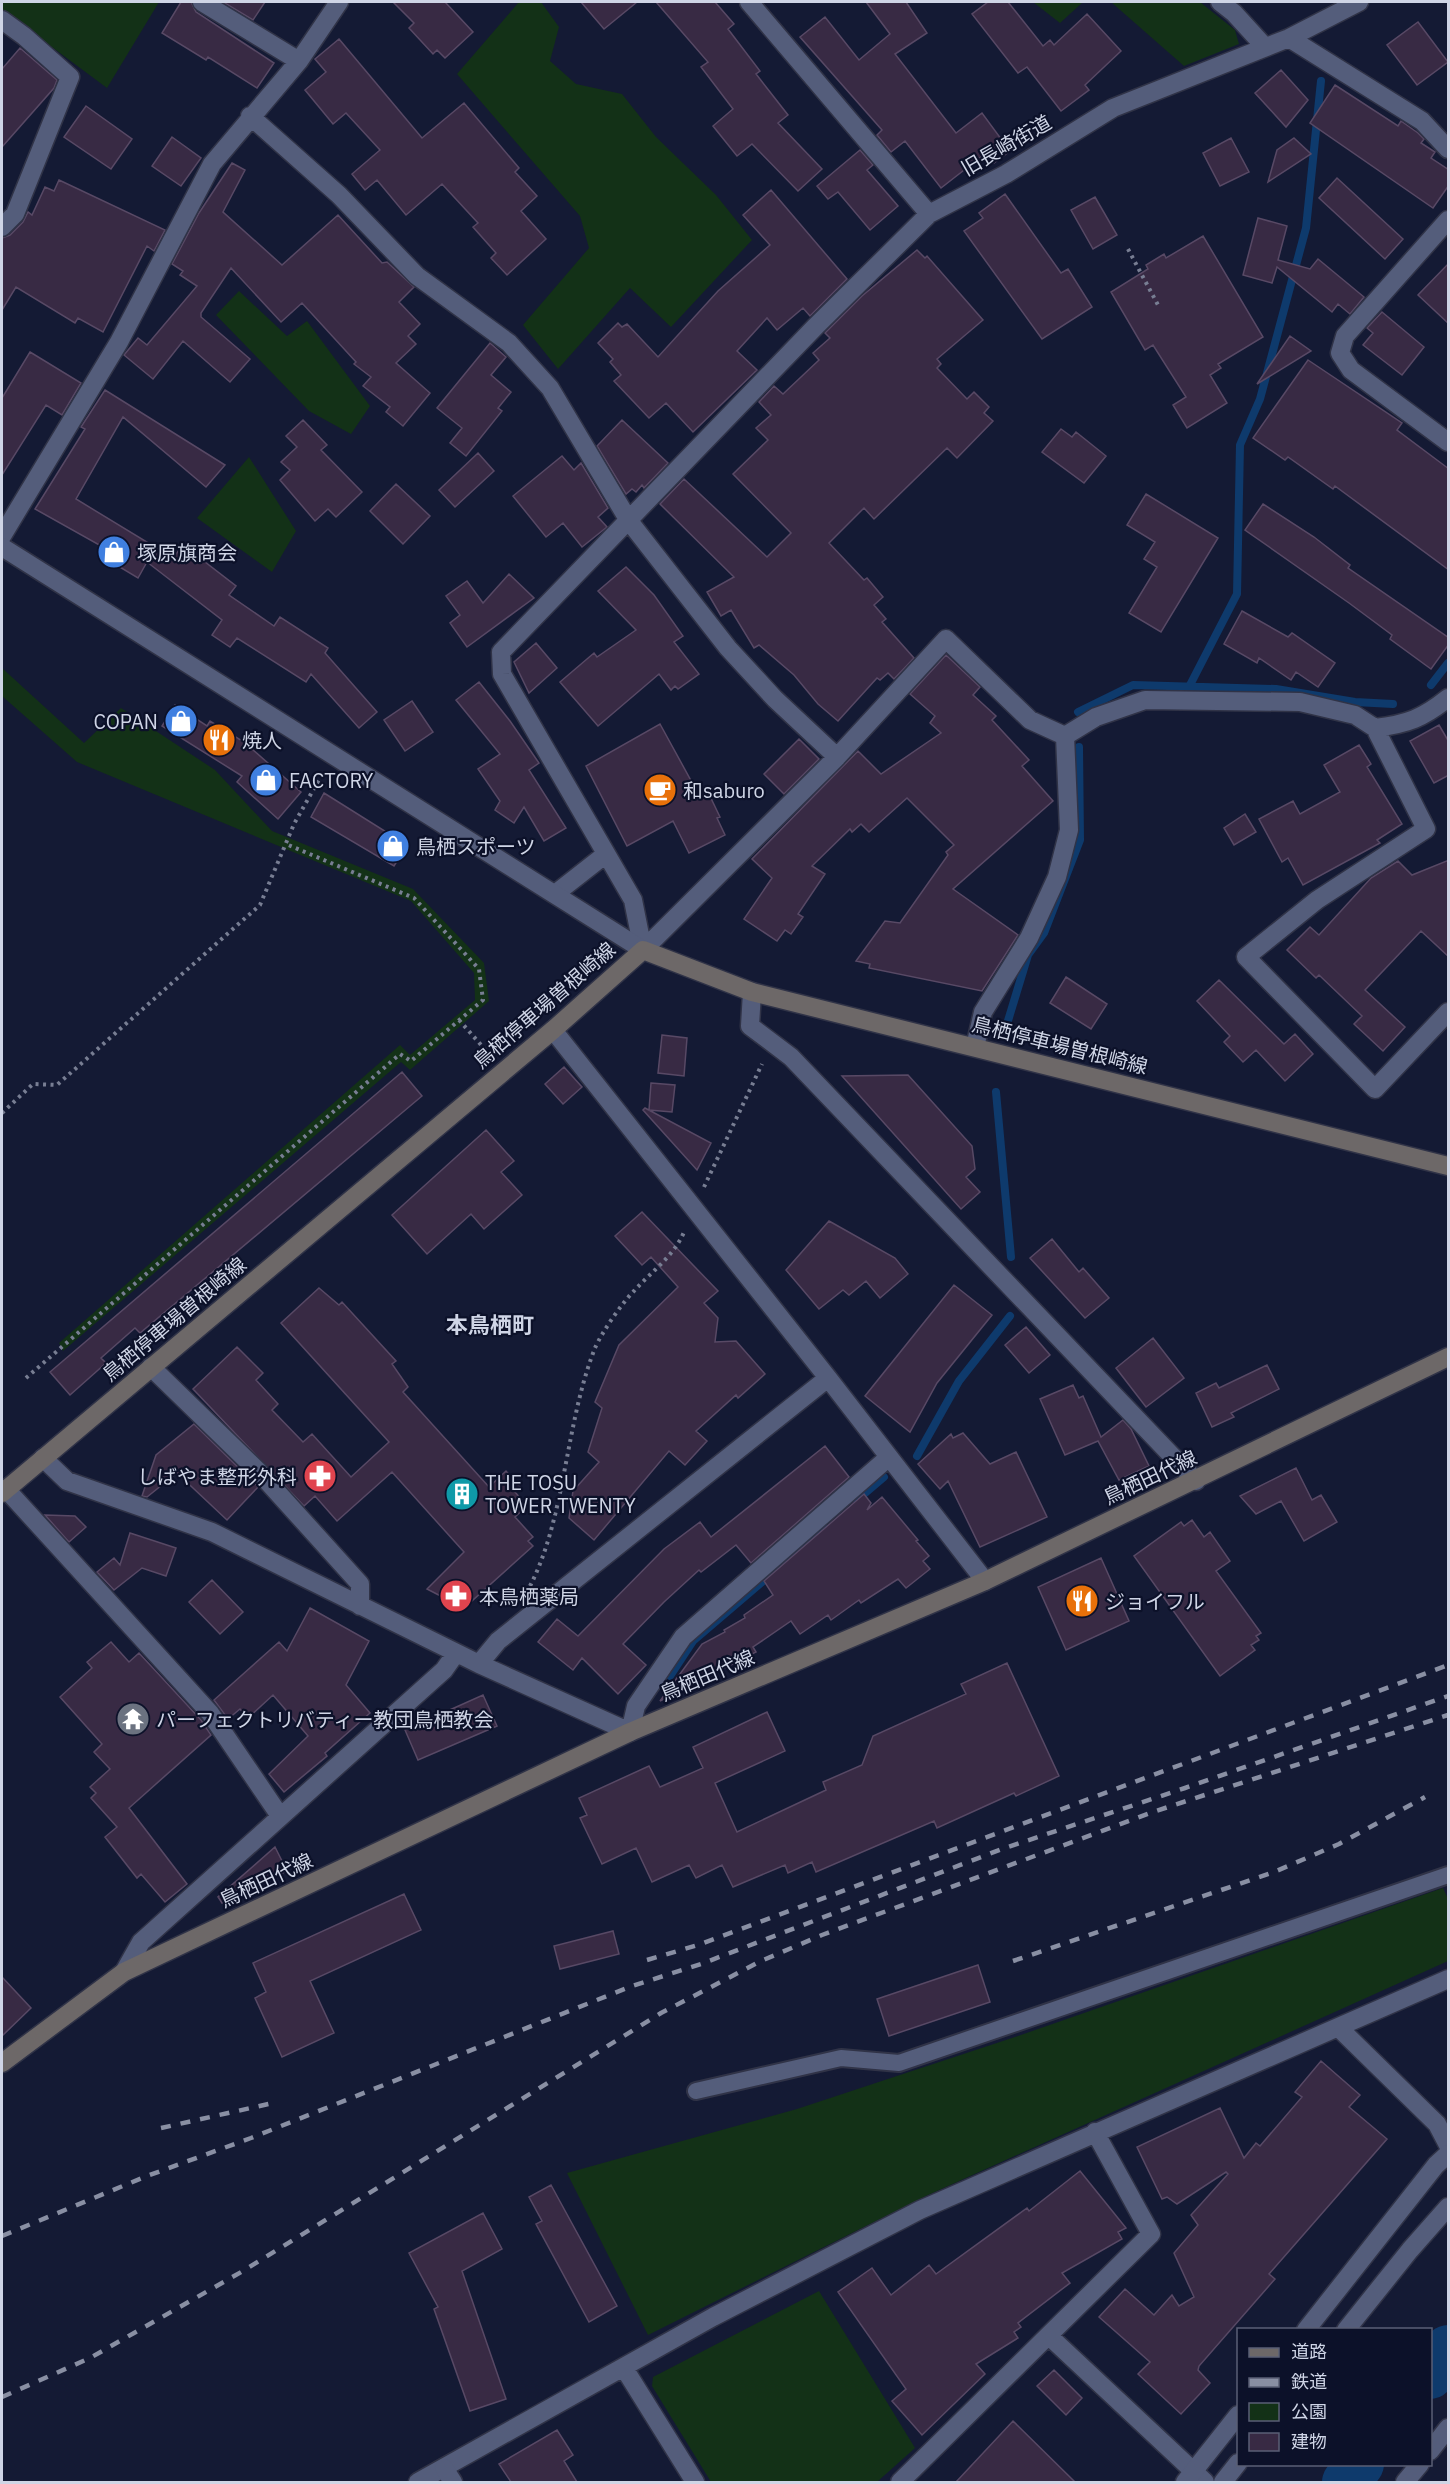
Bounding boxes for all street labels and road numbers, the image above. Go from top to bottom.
street label: 旧長崎街道 [956,108,1056,182]
street label: 鳥栖停車場曽根崎線 [467,936,621,1074]
street label: 鳥栖停車場曽根崎線 [969,1010,1151,1080]
street label: 鳥栖停車場曽根崎線 [96,1251,252,1387]
street label: 鳥栖田代線 [1099,1444,1201,1510]
street label: 鳥栖田代線 [656,1643,758,1707]
street label: 鳥栖田代線 [215,1847,317,1913]

